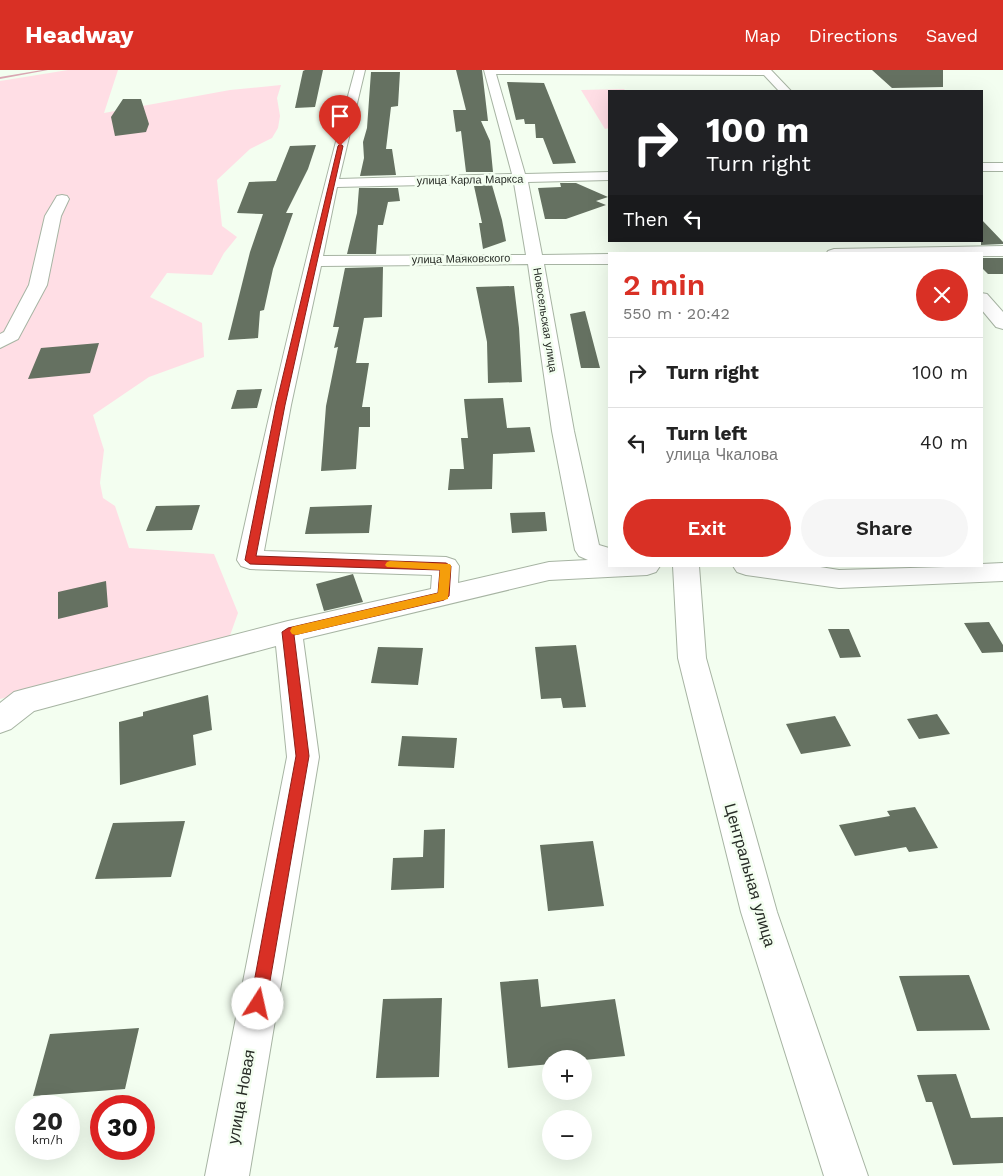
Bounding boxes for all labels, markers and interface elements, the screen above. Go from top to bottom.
text: Headway [25,21,134,49]
text: Map [744,25,781,46]
text: Directions [809,25,898,46]
text: Saved [926,25,978,46]
pin [319,95,361,146]
icon: arrive [326,102,354,130]
text: 100 m [706,109,809,151]
icon: right [623,110,688,175]
text: Turn right [706,151,811,176]
street label: улица Карла Маркса [417,173,524,187]
icon: left [679,205,707,233]
text: Then [623,208,669,231]
street label: улица Маяковского [412,252,510,266]
street label: Новосельская улица [530,267,560,374]
text: 2 min [623,267,705,302]
button: close [916,269,968,321]
text: 550 m · 20:42 [623,304,730,323]
icon: right [623,359,651,387]
text: Turn right [666,361,759,384]
text: 100 m [912,361,968,384]
text: Turn left [666,422,747,445]
icon: left [623,429,651,457]
text: 40 m [920,431,968,454]
text: улица Чкалова [666,445,778,464]
button: Exit [623,499,791,557]
button: Share [801,499,968,557]
street label: Центральная улица [720,801,780,949]
position arrow [231,977,283,1029]
street label: улица Новая [223,1048,259,1146]
map controls [542,1050,592,1160]
button: + [542,1050,592,1100]
speed limit sign: 30 [90,1095,155,1160]
text: 20 [32,1107,63,1136]
button: − [542,1110,592,1160]
text: km/h [32,1133,63,1147]

